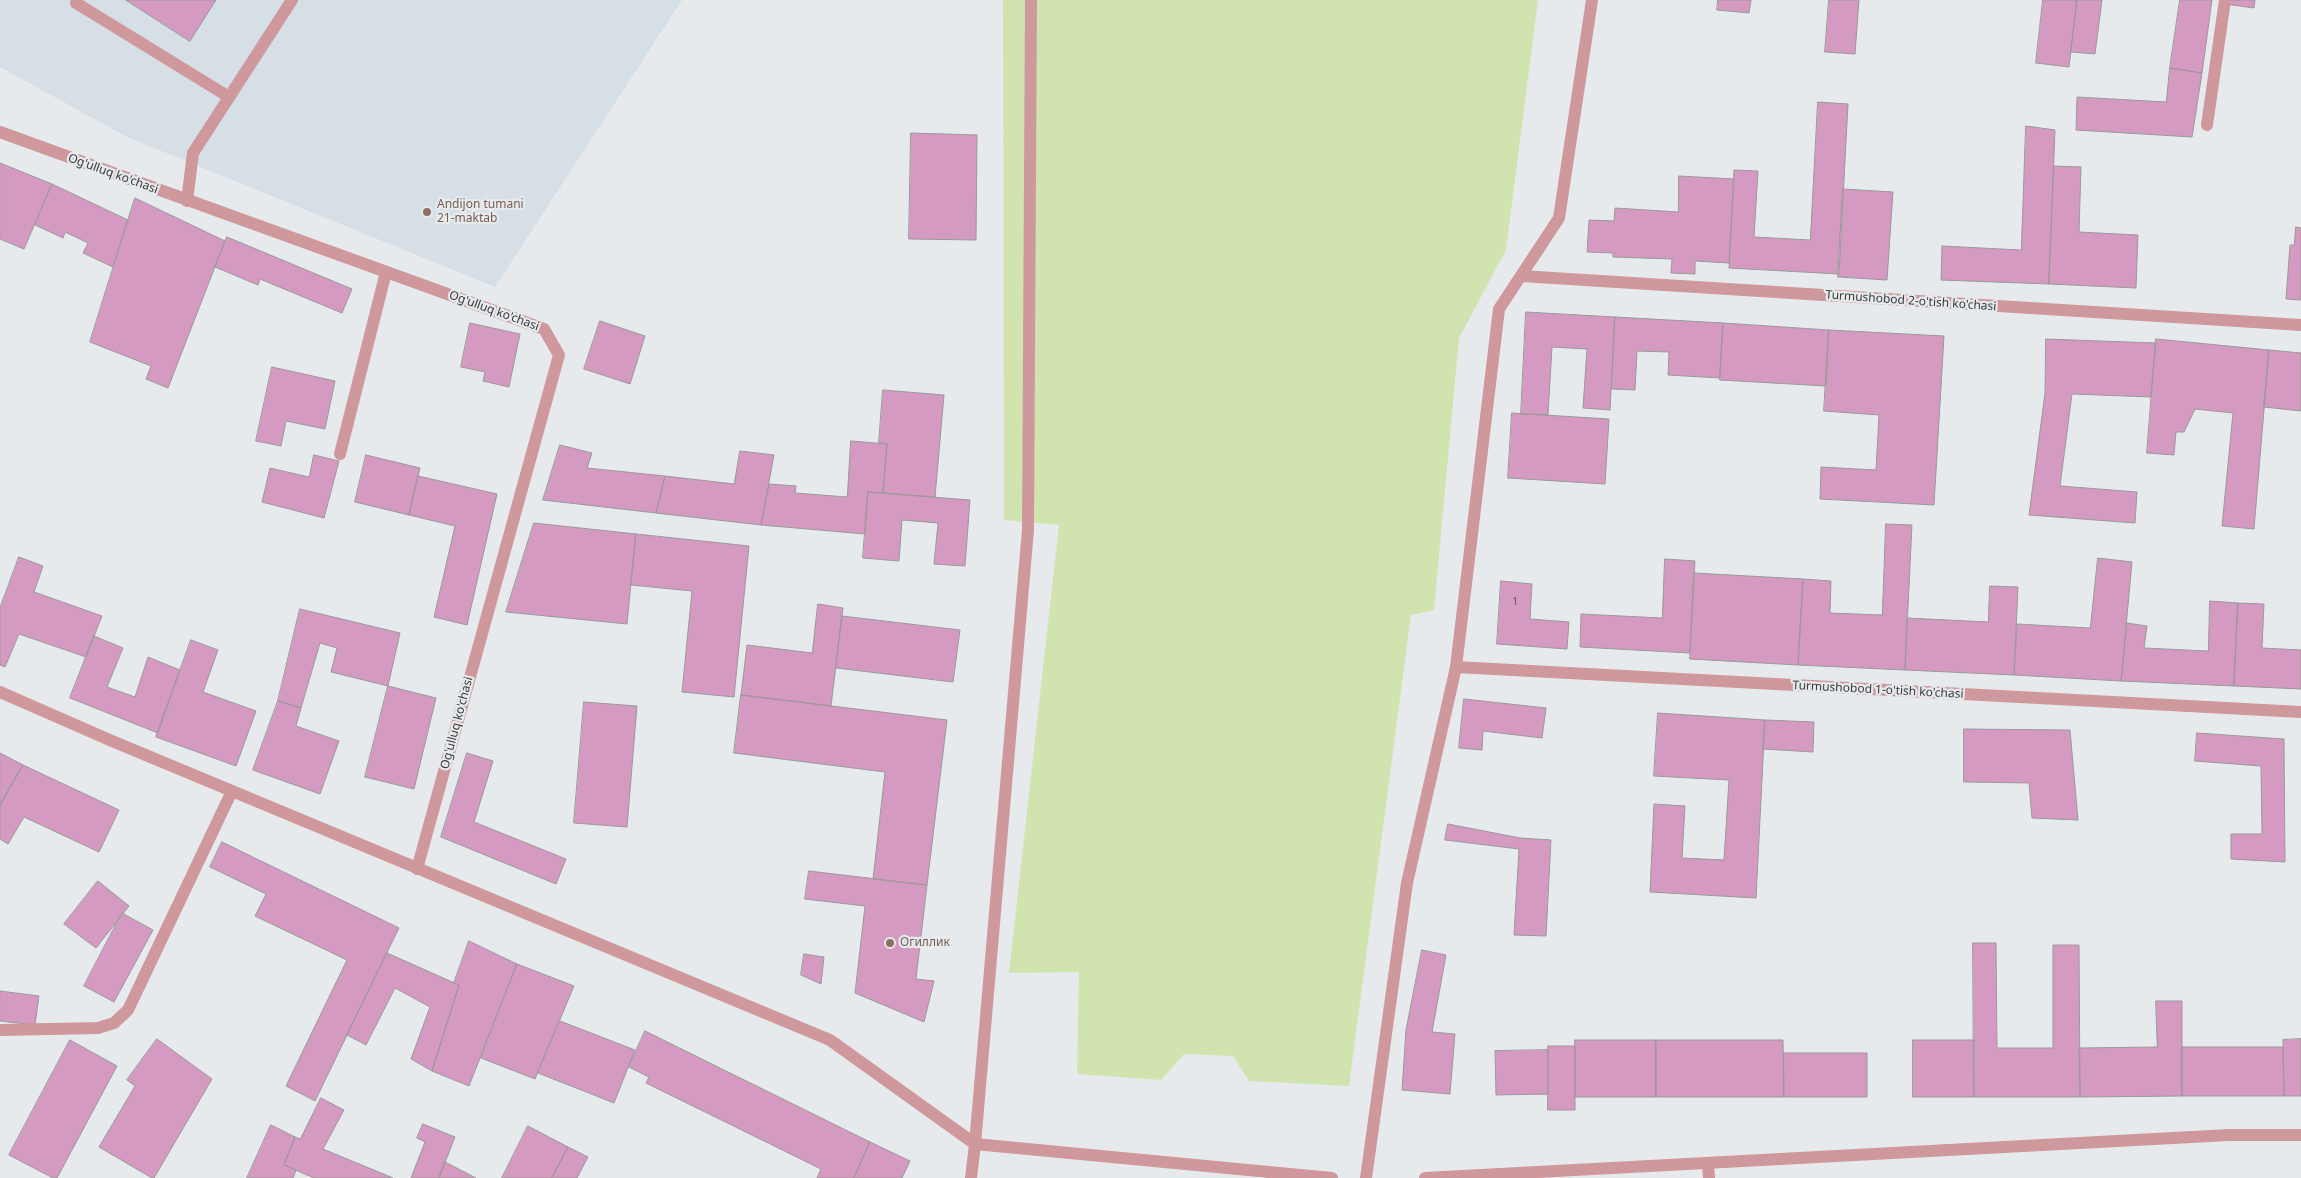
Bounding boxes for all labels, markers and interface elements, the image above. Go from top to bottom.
street label: Og'ulluq ko'chasi [66,151,160,197]
place label: Andijon tumani 21-maktab [437,198,524,226]
marker: Andijon tumani 21-maktab [421,206,433,218]
street label: Og'ulluq ko'chasi [447,288,541,334]
street label: Turmushobod 2-o'tish ko'chasi [1825,288,1997,314]
house number: 1 [1512,596,1518,608]
street label: Og'ulluq ko'chasi [438,675,476,771]
street label: Turmushobod 1-o'tish ko'chasi [1792,678,1964,702]
place label: Огиллик [900,936,950,950]
marker: Огиллик [884,937,896,949]

